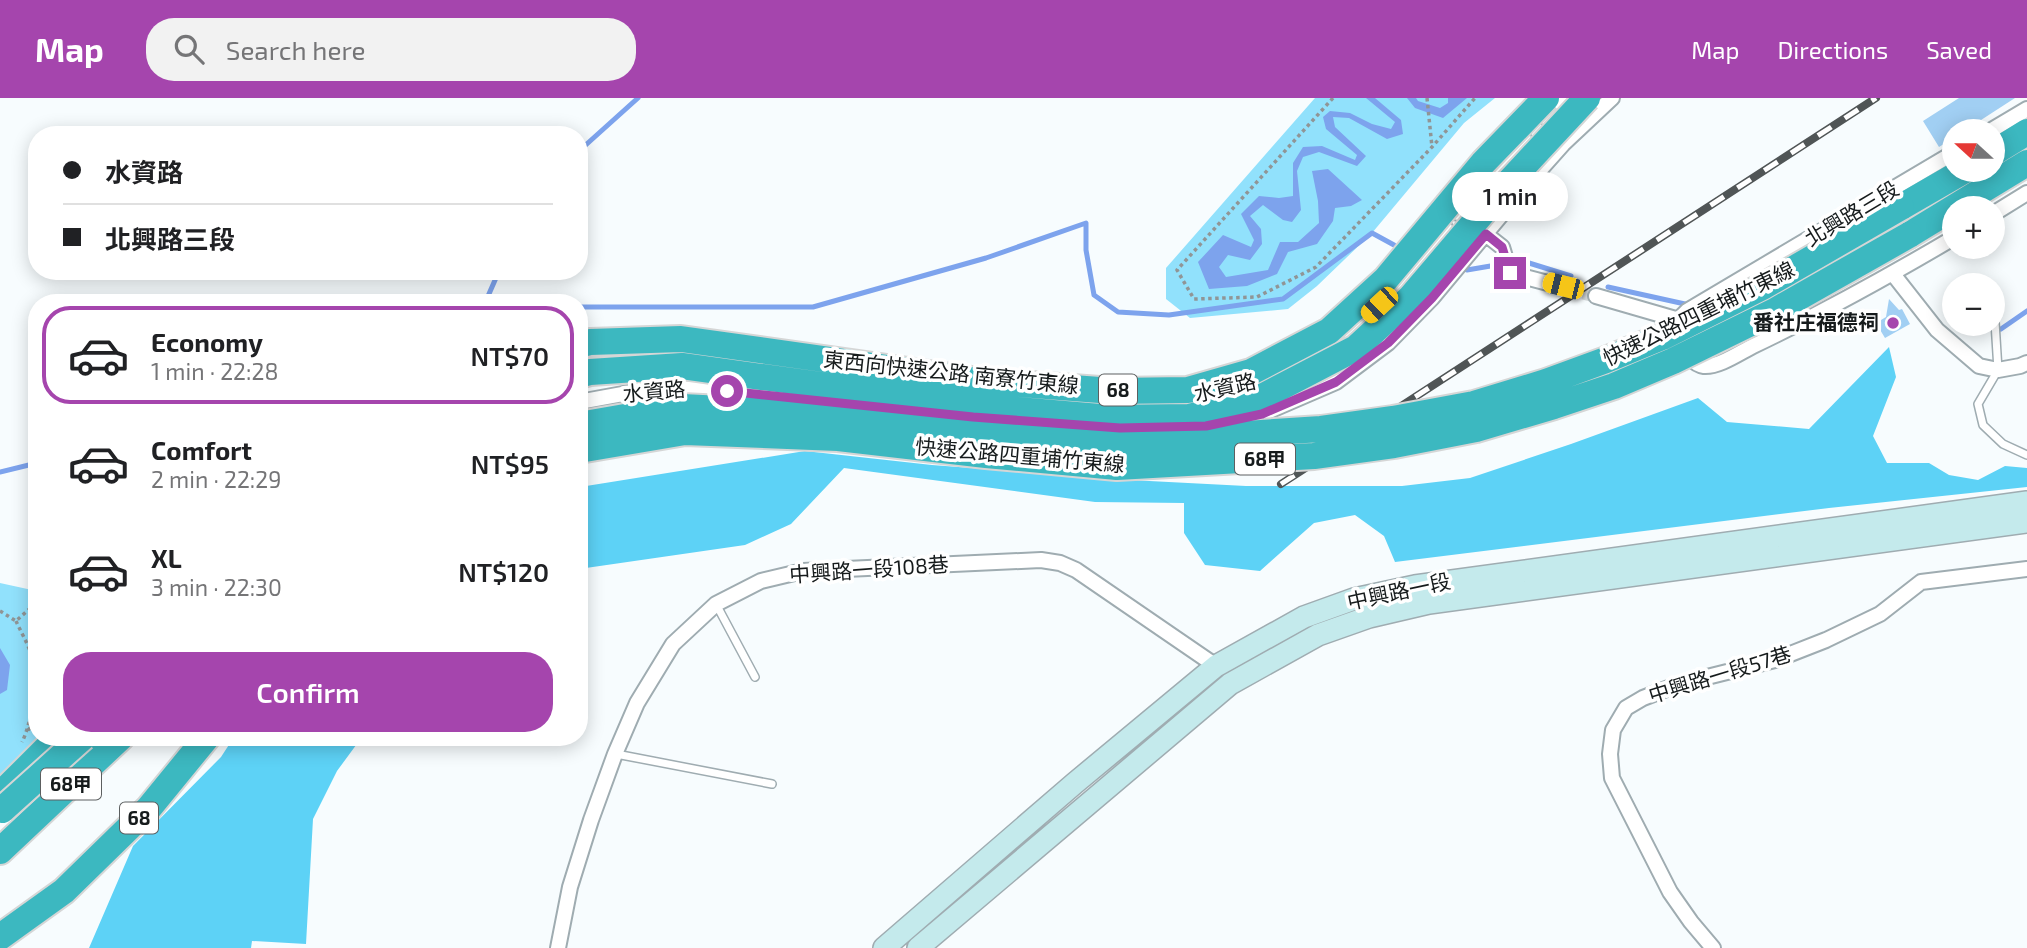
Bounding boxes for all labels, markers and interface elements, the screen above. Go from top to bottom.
search box [146,18,636,81]
text: Map [35,29,104,69]
icon: search [170,30,208,68]
text: Search here [226,34,365,65]
text: Map [1691,35,1739,64]
text: Directions [1777,35,1888,64]
text: Saved [1926,35,1992,64]
north arrow [1942,119,2006,182]
map controls [1942,119,2005,336]
text: 水資路 [105,156,183,187]
callout: 1 min [1452,172,1568,220]
street label: 北興路三段 [1800,175,1903,250]
text: 1 min [1483,182,1537,210]
button: + [1942,196,2005,259]
text: 北興路三段 [105,223,235,254]
street label: 快速公路四重埔竹東線 [1598,255,1798,370]
route end [1494,257,1526,289]
car [1541,271,1586,301]
button: − [1942,273,2005,336]
car [1357,283,1402,327]
place label: 番社庄福德祠 [1753,309,1879,334]
marker: 番社庄福德祠 [1885,315,1901,331]
icon: car [67,324,130,387]
text: Economy [151,326,263,357]
text: NT$70 [470,340,549,371]
street label: 東西向快速公路 南寮竹東線 [822,346,1080,397]
text: 1 min · 22:28 [151,357,278,385]
street label: 水資路 [1191,367,1258,406]
road number: 68 [1099,374,1137,406]
street label: 水資路 [621,375,686,406]
route start [711,375,743,407]
icon: car [67,432,130,495]
street label: 快速公路四重埔竹東線 [914,433,1126,476]
text: Comfort [151,434,252,465]
road number: 68甲 [1235,444,1295,474]
text: NT$95 [471,448,549,479]
text: 2 min · 22:29 [151,465,281,493]
icon: car [67,540,130,603]
text: XL [151,542,182,573]
street label: 中興路一段108巷 [788,550,949,587]
text: NT$120 [458,556,549,587]
street label: 中興路一段 [1345,567,1453,614]
text: 3 min · 22:30 [151,573,282,601]
street label: 中興路一段57巷 [1645,640,1794,707]
button: Confirm [63,652,553,732]
road number: 68甲 [41,768,101,800]
road number: 68 [120,803,158,834]

